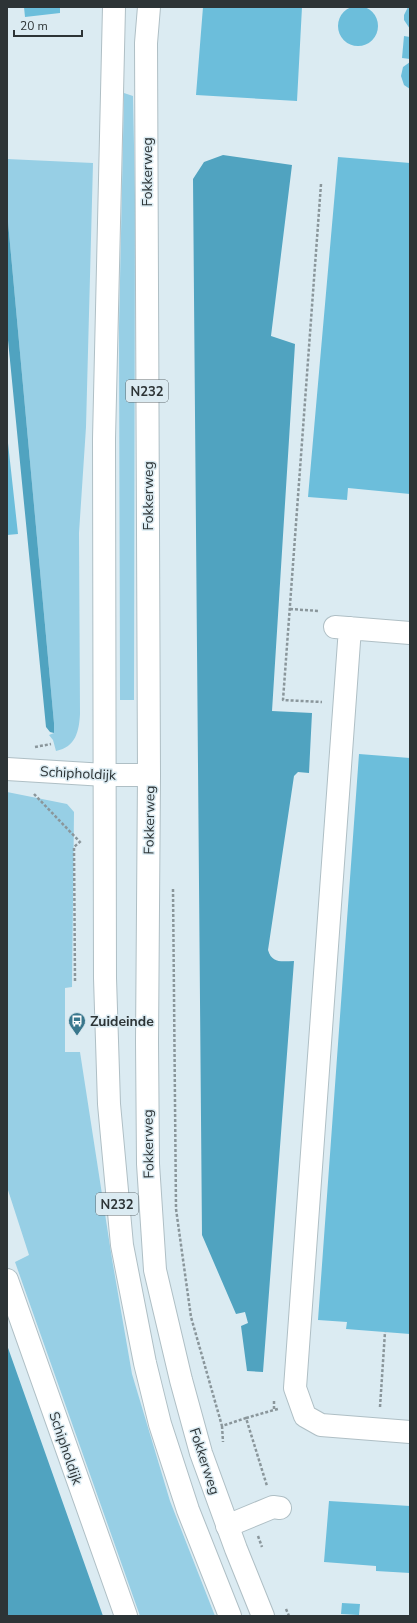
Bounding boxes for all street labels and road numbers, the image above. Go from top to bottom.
street label: Fokkerweg [138,137,157,207]
road number: N232 [126,380,168,402]
street label: Fokkerweg [139,461,158,531]
street label: Schipholdijk [40,762,117,785]
street label: Fokkerweg [139,785,160,855]
street label: Fokkerweg [138,1109,159,1179]
road number: N232 [96,1193,138,1215]
street label: Schipholdijk [44,1409,87,1488]
street label: Fokkerweg [185,1425,224,1497]

